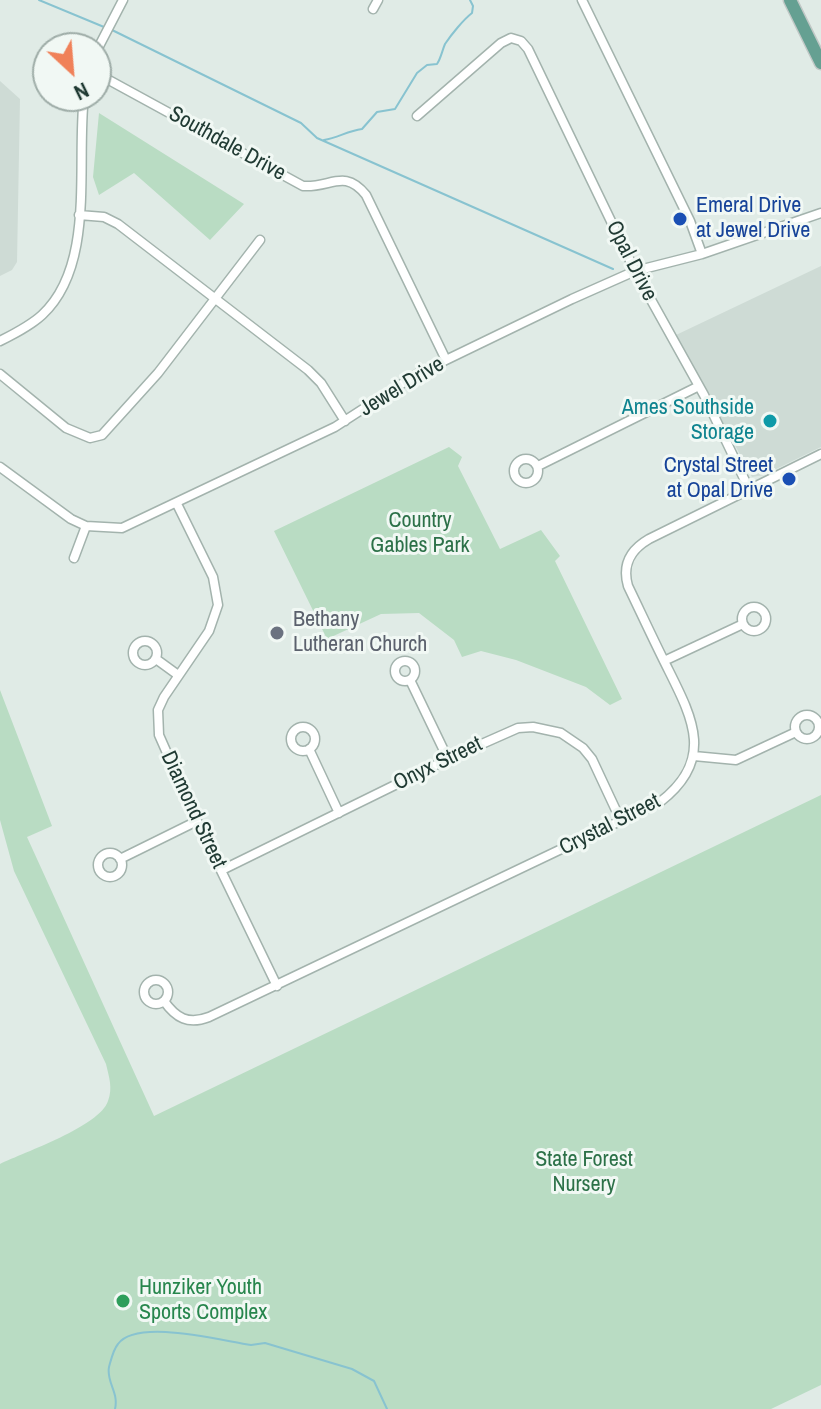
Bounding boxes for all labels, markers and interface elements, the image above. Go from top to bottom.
north arrow [32,32,112,112]
text: N [69,75,94,108]
street label: Southdale Drive [164,101,290,187]
place label: Emeral Drive at Jewel Drive [696,193,810,244]
marker: Emeral Drive at Jewel Drive [671,210,689,228]
street label: Opal Drive [600,217,662,305]
street label: Jewel Drive [355,351,449,423]
place label: Ames Southside Storage [622,395,754,446]
marker: Ames Southside Storage [761,412,779,430]
place label: Crystal Street at Opal Drive [664,453,773,504]
marker: Crystal Street at Opal Drive [780,470,798,488]
park label: Country Gables Park [370,508,470,560]
place label: Bethany Lutheran Church [293,607,427,658]
marker: Bethany Lutheran Church [268,624,286,642]
street label: Onyx Street [389,731,487,797]
street label: Diamond Street [154,747,232,873]
street label: Crystal Street [555,788,665,862]
park label: State Forest Nursery [535,1147,633,1198]
place label: Hunziker Youth Sports Complex [139,1275,267,1326]
marker: Hunziker Youth Sports Complex [114,1292,132,1310]

